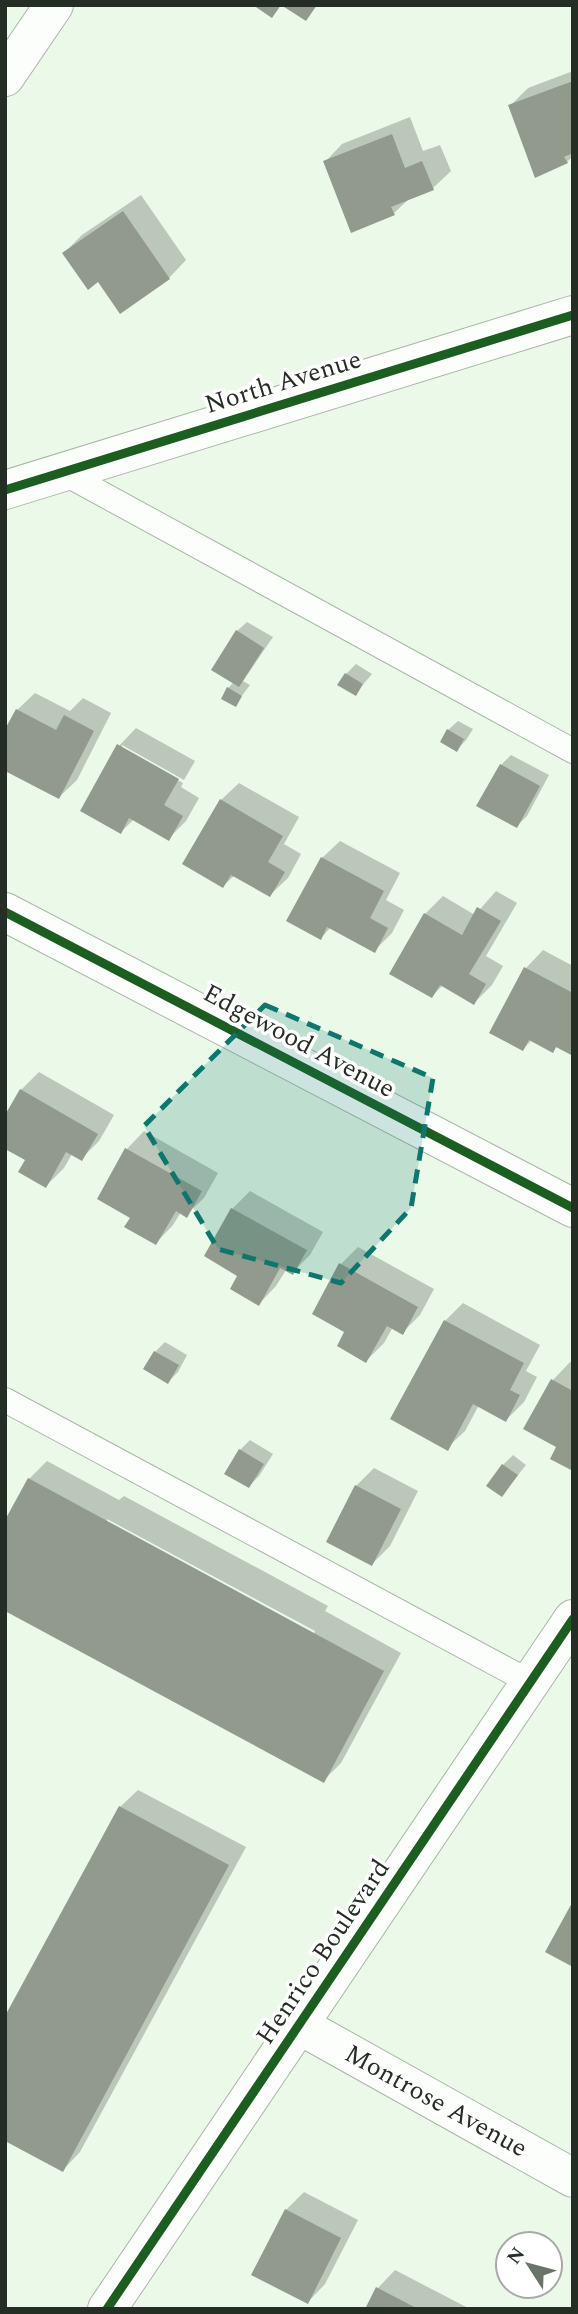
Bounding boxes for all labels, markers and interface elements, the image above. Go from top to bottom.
street label: North Avenue [200,339,366,425]
street label: Edgewood Avenue [196,973,402,1109]
street label: Henrico Boulevard [246,1851,400,2053]
street label: Montrose Avenue [337,2034,535,2168]
north arrow [494,2230,564,2300]
text: N [500,2241,533,2271]

